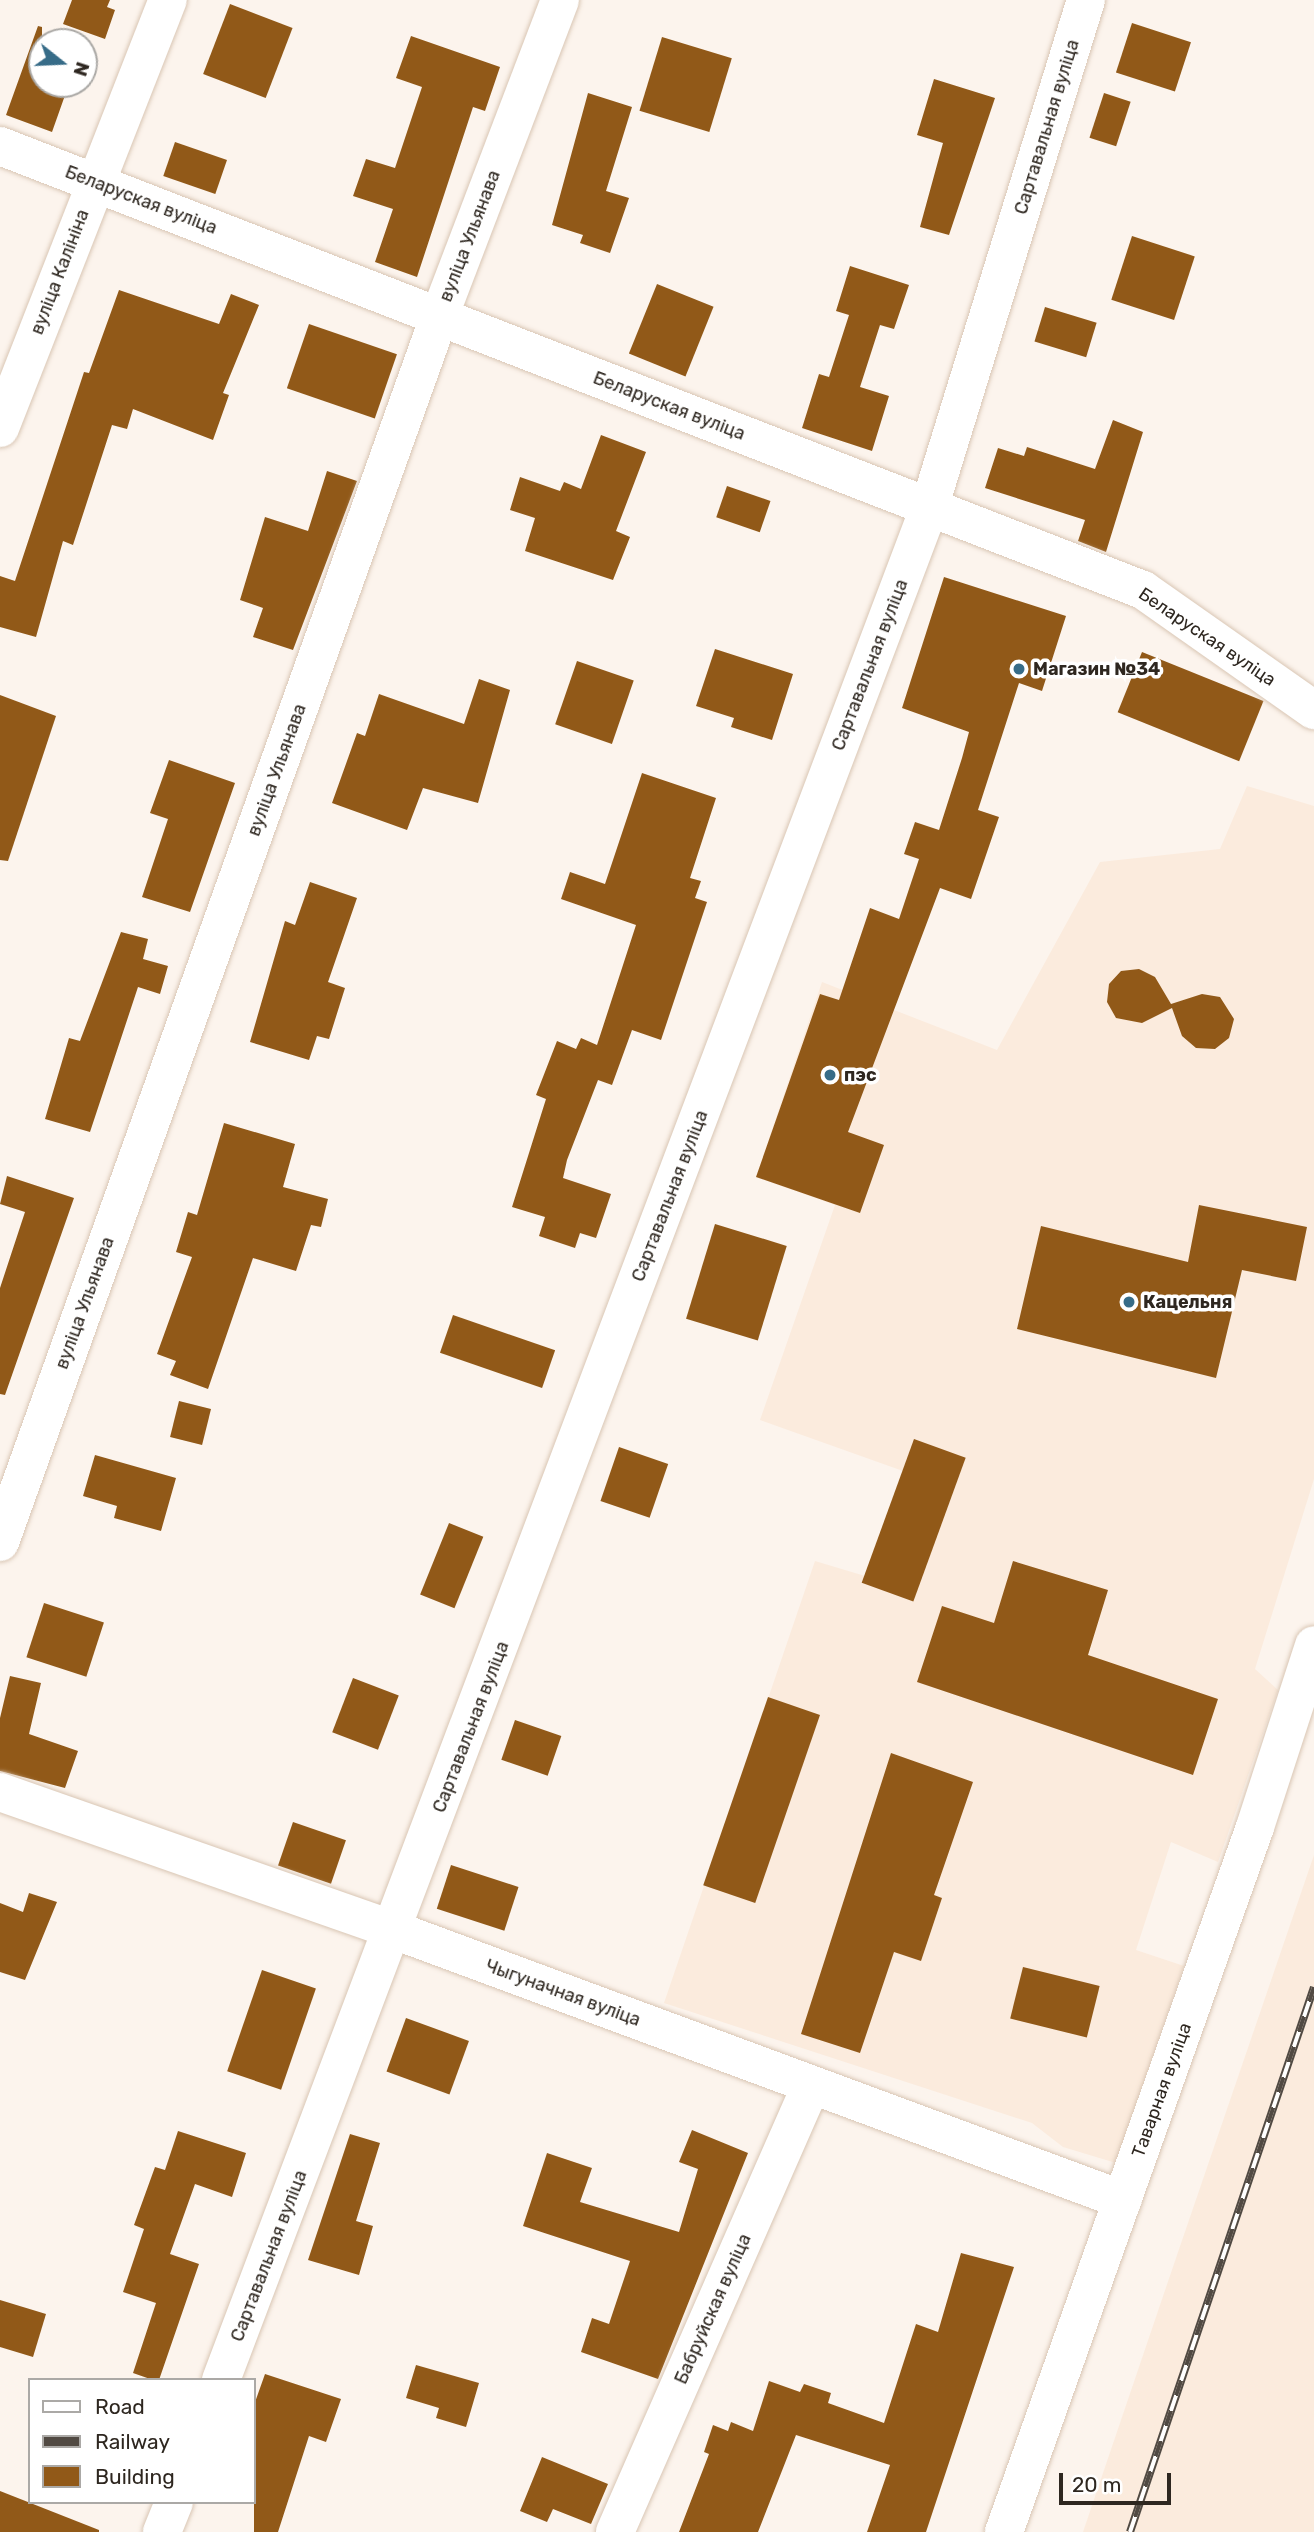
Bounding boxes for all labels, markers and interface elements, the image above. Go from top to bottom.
north arrow [28,28,98,98]
street label: Сартавальная вуліца [1010,37,1084,217]
text: N [68,59,95,79]
street label: Беларуская вуліца [62,161,220,239]
street label: вуліца Ульянава [435,167,505,305]
street label: вуліца Калініна [26,206,94,338]
street label: Беларуская вуліца [590,367,748,445]
street label: Сартавальная вуліца [827,576,913,754]
street label: Беларуская вуліца [1134,583,1280,691]
place label: Магазин №34 [1033,658,1160,680]
marker: Магазин №34 [1011,661,1027,677]
street label: вуліца Ульянава [243,701,311,839]
place label: пэс [844,1064,877,1086]
marker: пэс [822,1067,838,1083]
street label: Сартавальная вуліца [627,1107,713,1285]
street label: вуліца Ульянава [51,1234,119,1372]
place label: Кацельня [1143,1291,1232,1313]
marker: Кацельня [1121,1294,1137,1310]
street label: Сартавальная вуліца [428,1638,514,1816]
street label: Чыгуначная вуліца [483,1955,643,2031]
street label: Таварная вуліца [1128,2020,1196,2160]
street label: Сартавальная вуліца [226,2167,312,2345]
street label: Бабруйская вуліца [670,2231,756,2387]
legend [28,2378,256,2504]
text: Road [95,2394,145,2419]
text: Railway [95,2429,170,2454]
scale bar [1062,2458,1174,2502]
text: Building [95,2464,175,2489]
text: 20 m [1072,2472,1121,2497]

